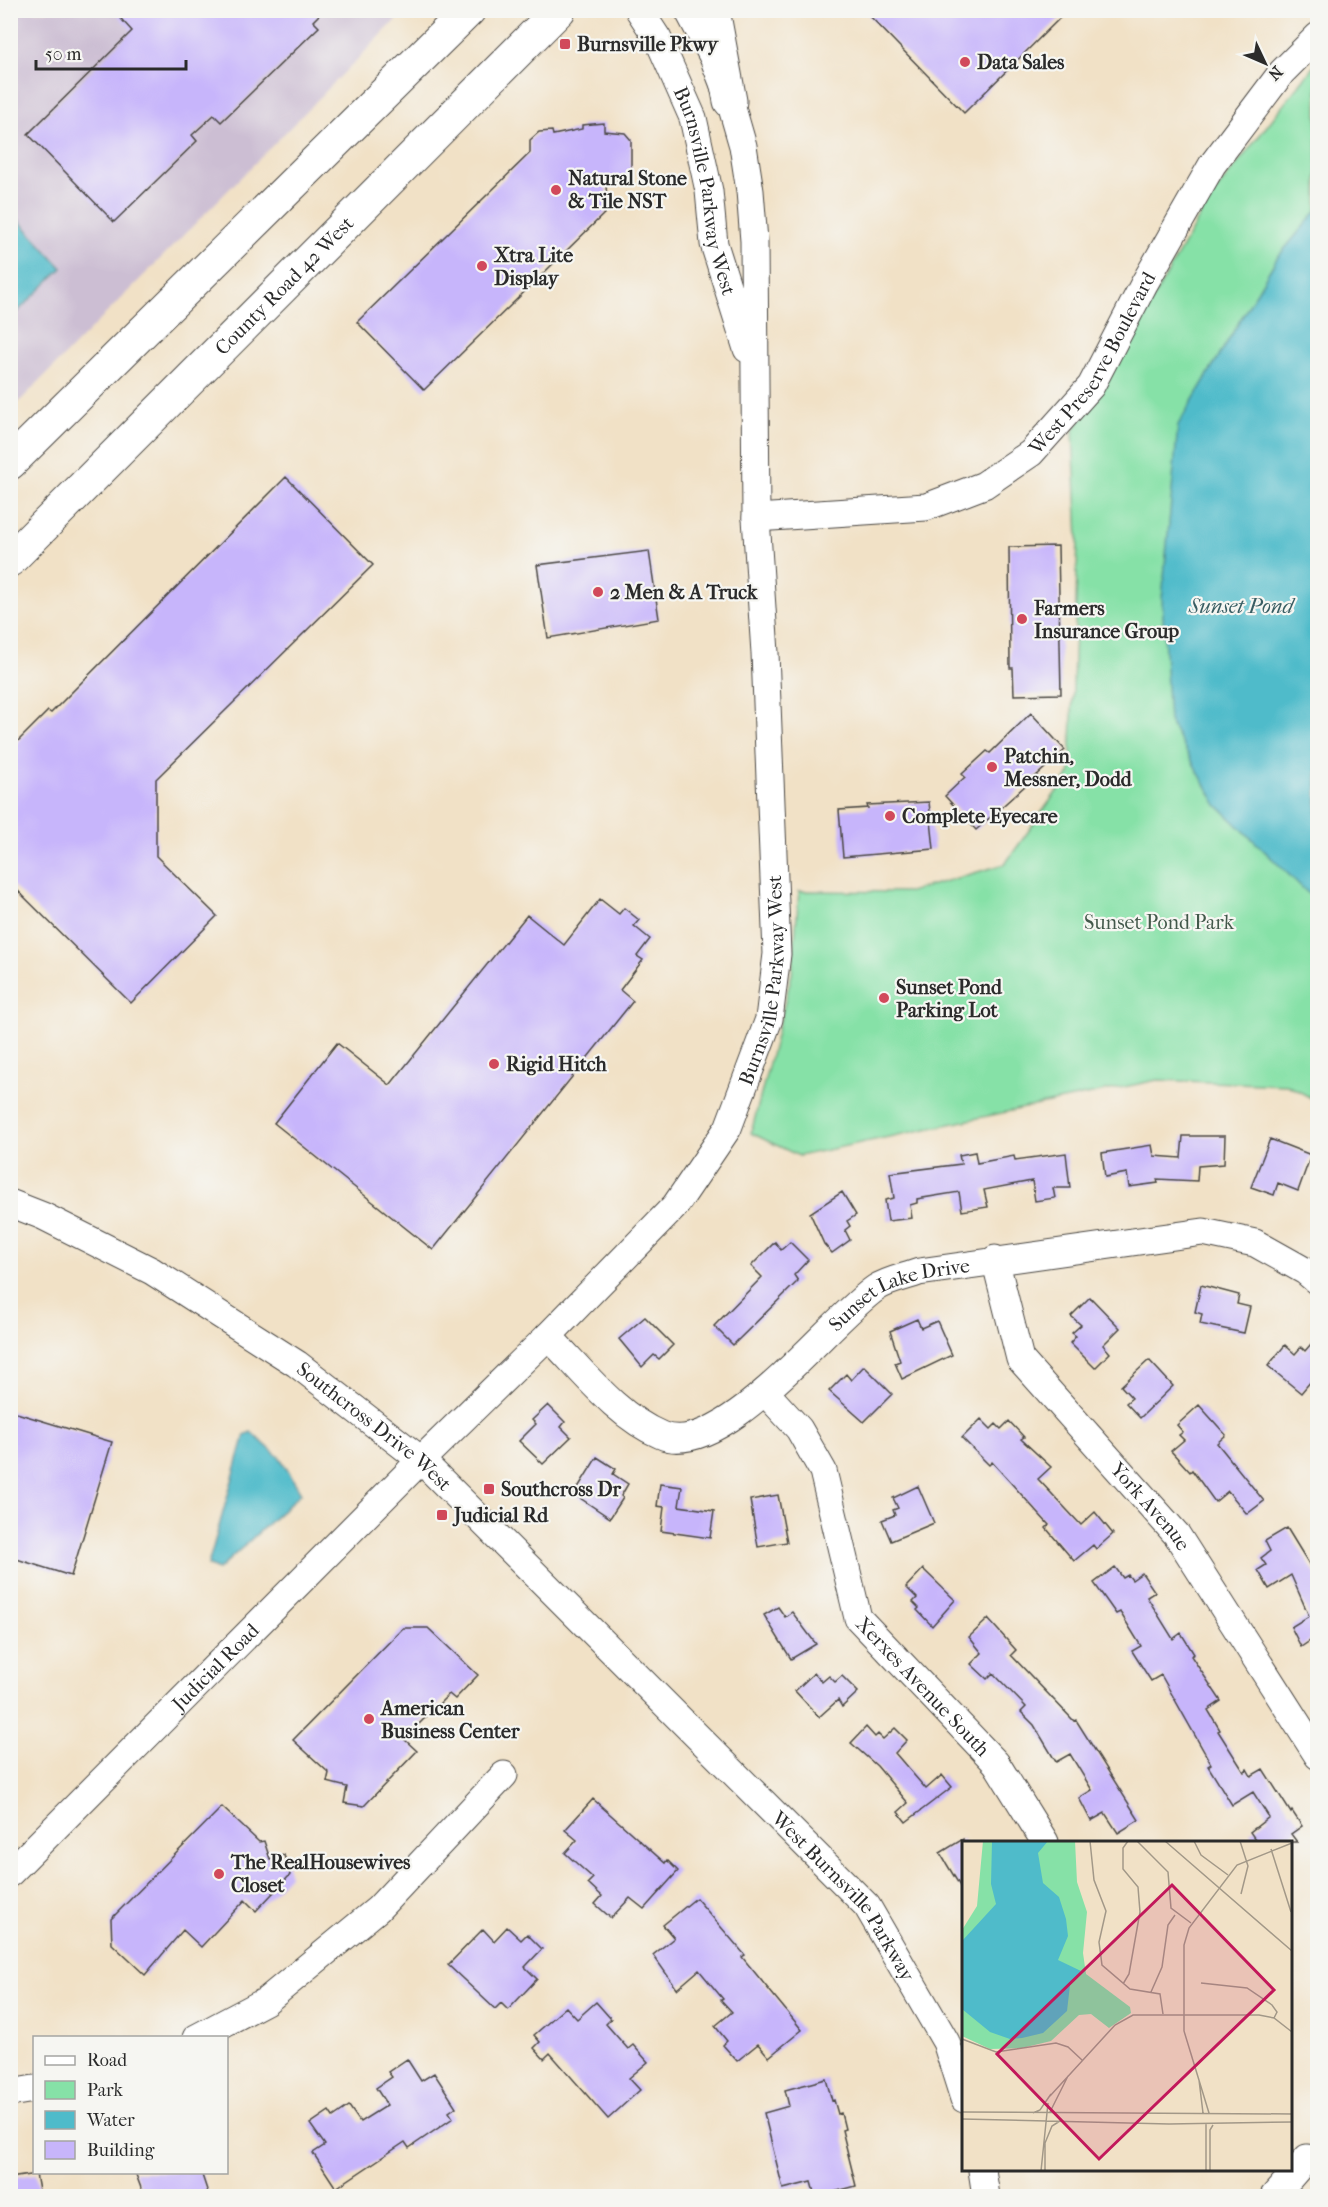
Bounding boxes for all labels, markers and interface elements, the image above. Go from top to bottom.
scale bar [36,33,186,71]
place label: Burnsville Pkwy [577,33,719,56]
north arrow [1235,33,1295,93]
marker: Burnsville Pkwy [558,37,572,51]
text: 50 m [45,44,82,65]
place label: Data Sales [977,51,1065,74]
marker: Data Sales [958,55,972,69]
text: N [1264,62,1286,85]
street label: Burnsville Parkway West [669,83,741,298]
place label: Natural Stone & Tile NST [568,167,687,213]
marker: Natural Stone & Tile NST [549,183,563,197]
street label: County Road 42 West [210,211,358,359]
place label: Xtra Lite Display [493,244,573,290]
marker: Xtra Lite Display [475,259,489,273]
street label: West Preserve Boulevard [1023,267,1161,460]
place label: 2 Men & A Truck [610,581,758,604]
marker: 2 Men & A Truck [591,585,605,599]
water label: Sunset Pond [1188,594,1296,618]
place label: Farmers Insurance Group [1033,597,1179,643]
marker: Farmers Insurance Group [1015,612,1029,626]
place label: Patchin, Messner, Dodd [1003,745,1133,791]
marker: Patchin, Messner, Dodd [985,760,999,774]
place label: Complete Eyecare [902,805,1058,828]
marker: Complete Eyecare [883,809,897,823]
street label: Burnsville Parkway West [734,875,789,1088]
park label: Sunset Pond Park [1084,911,1235,934]
place label: Sunset Pond Parking Lot [896,976,1003,1022]
marker: Sunset Pond Parking Lot [877,991,891,1005]
place label: Rigid Hitch [506,1053,608,1076]
marker: Rigid Hitch [487,1057,501,1071]
street label: Sunset Lake Drive [824,1253,971,1336]
street label: Southcross Drive West [292,1357,456,1495]
street label: York Avenue [1105,1457,1195,1555]
place label: Southcross Dr [501,1478,621,1501]
marker: Southcross Dr [482,1482,496,1496]
place label: Judicial Rd [452,1504,549,1527]
marker: Judicial Rd [435,1508,449,1522]
street label: Xerxes Avenue South [851,1612,995,1761]
street label: Judicial Road [166,1618,264,1716]
place label: American Business Center [379,1697,520,1743]
marker: American Business Center [362,1712,376,1726]
street label: West Burnsville Parkway [767,1806,920,1986]
inset map [962,1841,1292,2171]
place label: The RealHousewives Closet [230,1851,411,1897]
marker: The RealHousewives Closet [212,1867,226,1881]
legend [33,2036,228,2174]
text: Road [87,2050,127,2071]
text: Park [87,2080,124,2101]
text: Water [86,2110,135,2131]
text: Building [87,2140,155,2161]

